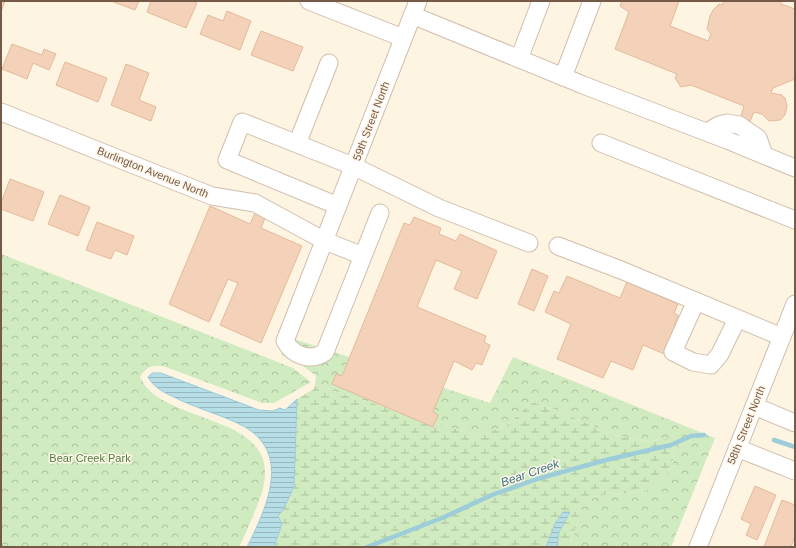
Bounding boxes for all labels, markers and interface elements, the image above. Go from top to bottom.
street label: 59th Street North [350,80,392,162]
street label: Burlington Avenue North [96,144,210,200]
street label: 58th Street North [725,384,767,466]
park label: Bear Creek Park [49,452,131,464]
water label: Bear Creek [499,456,562,490]

